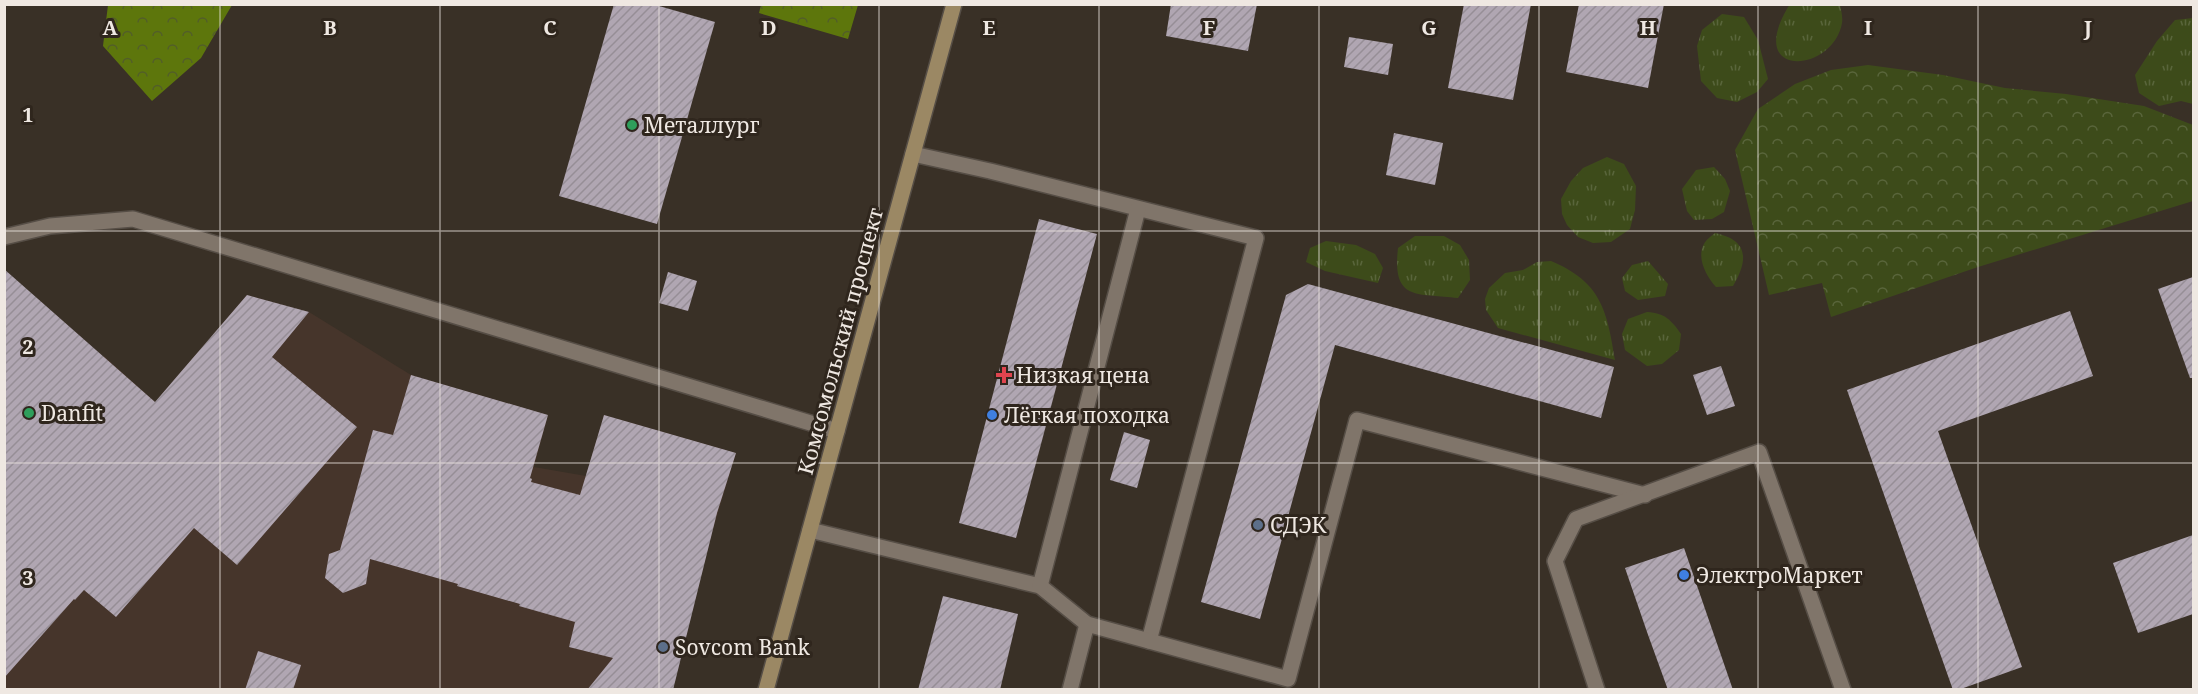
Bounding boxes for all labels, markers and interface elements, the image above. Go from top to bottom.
text: A [102,14,118,41]
text: B [323,14,337,41]
text: C [543,14,557,41]
text: D [761,14,777,41]
text: E [982,14,996,41]
text: F [1203,14,1215,41]
text: G [1421,14,1437,41]
text: H [1640,14,1656,41]
text: I [1864,14,1872,41]
text: J [2083,14,2092,41]
text: 1 [22,101,34,128]
place label: Металлург [644,111,759,139]
marker: Металлург [625,118,639,132]
street label: Комсомольский проспект [791,204,889,478]
text: 2 [22,333,34,360]
place label: Низкая цена [1016,361,1150,389]
marker: Низкая цена [997,368,1011,382]
place label: Danfit [41,399,103,427]
place label: Лёгкая походка [1004,401,1170,429]
marker: Danfit [22,406,36,420]
marker: Лёгкая походка [985,408,999,422]
place label: СДЭК [1270,511,1327,539]
marker: СДЭК [1251,518,1265,532]
place label: ЭлектроМаркет [1696,561,1863,589]
text: 3 [22,564,34,591]
marker: ЭлектроМаркет [1677,568,1691,582]
place label: Sovcom Bank [675,633,811,661]
marker: Sovcom Bank [656,640,670,654]

